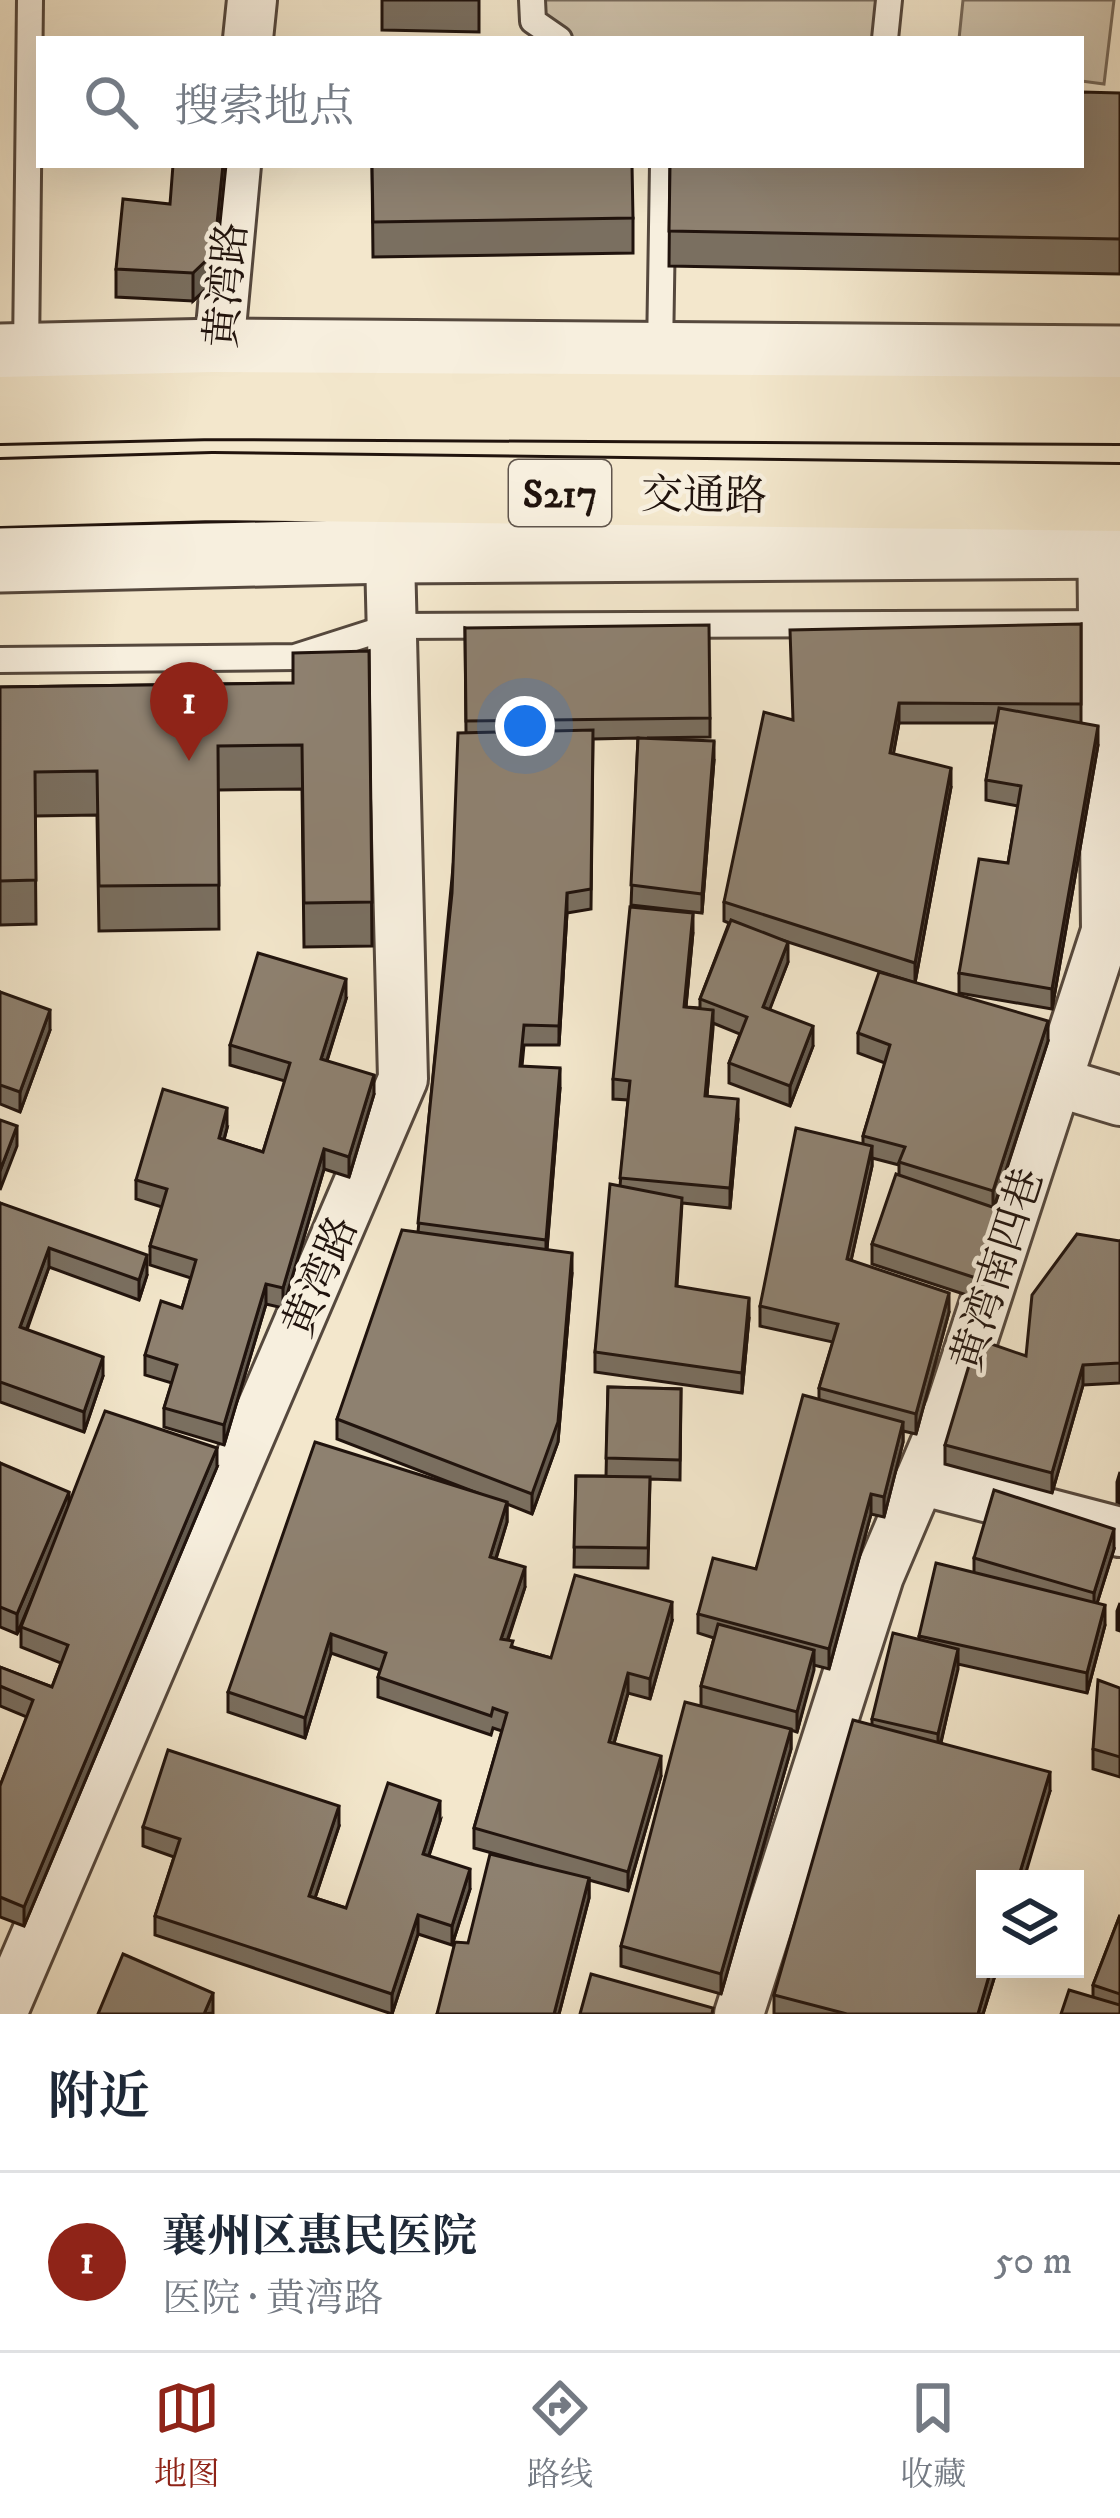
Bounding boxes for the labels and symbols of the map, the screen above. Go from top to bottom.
street label: 黄湾路 [197,220,259,350]
road number: S217 [509,460,611,526]
street label: 交通路 [640,470,767,524]
pin: 1 [150,662,228,761]
your location [495,696,555,756]
street label: 黄湾南四巷 [942,1162,1056,1378]
street label: 黄湾路 [273,1209,370,1345]

